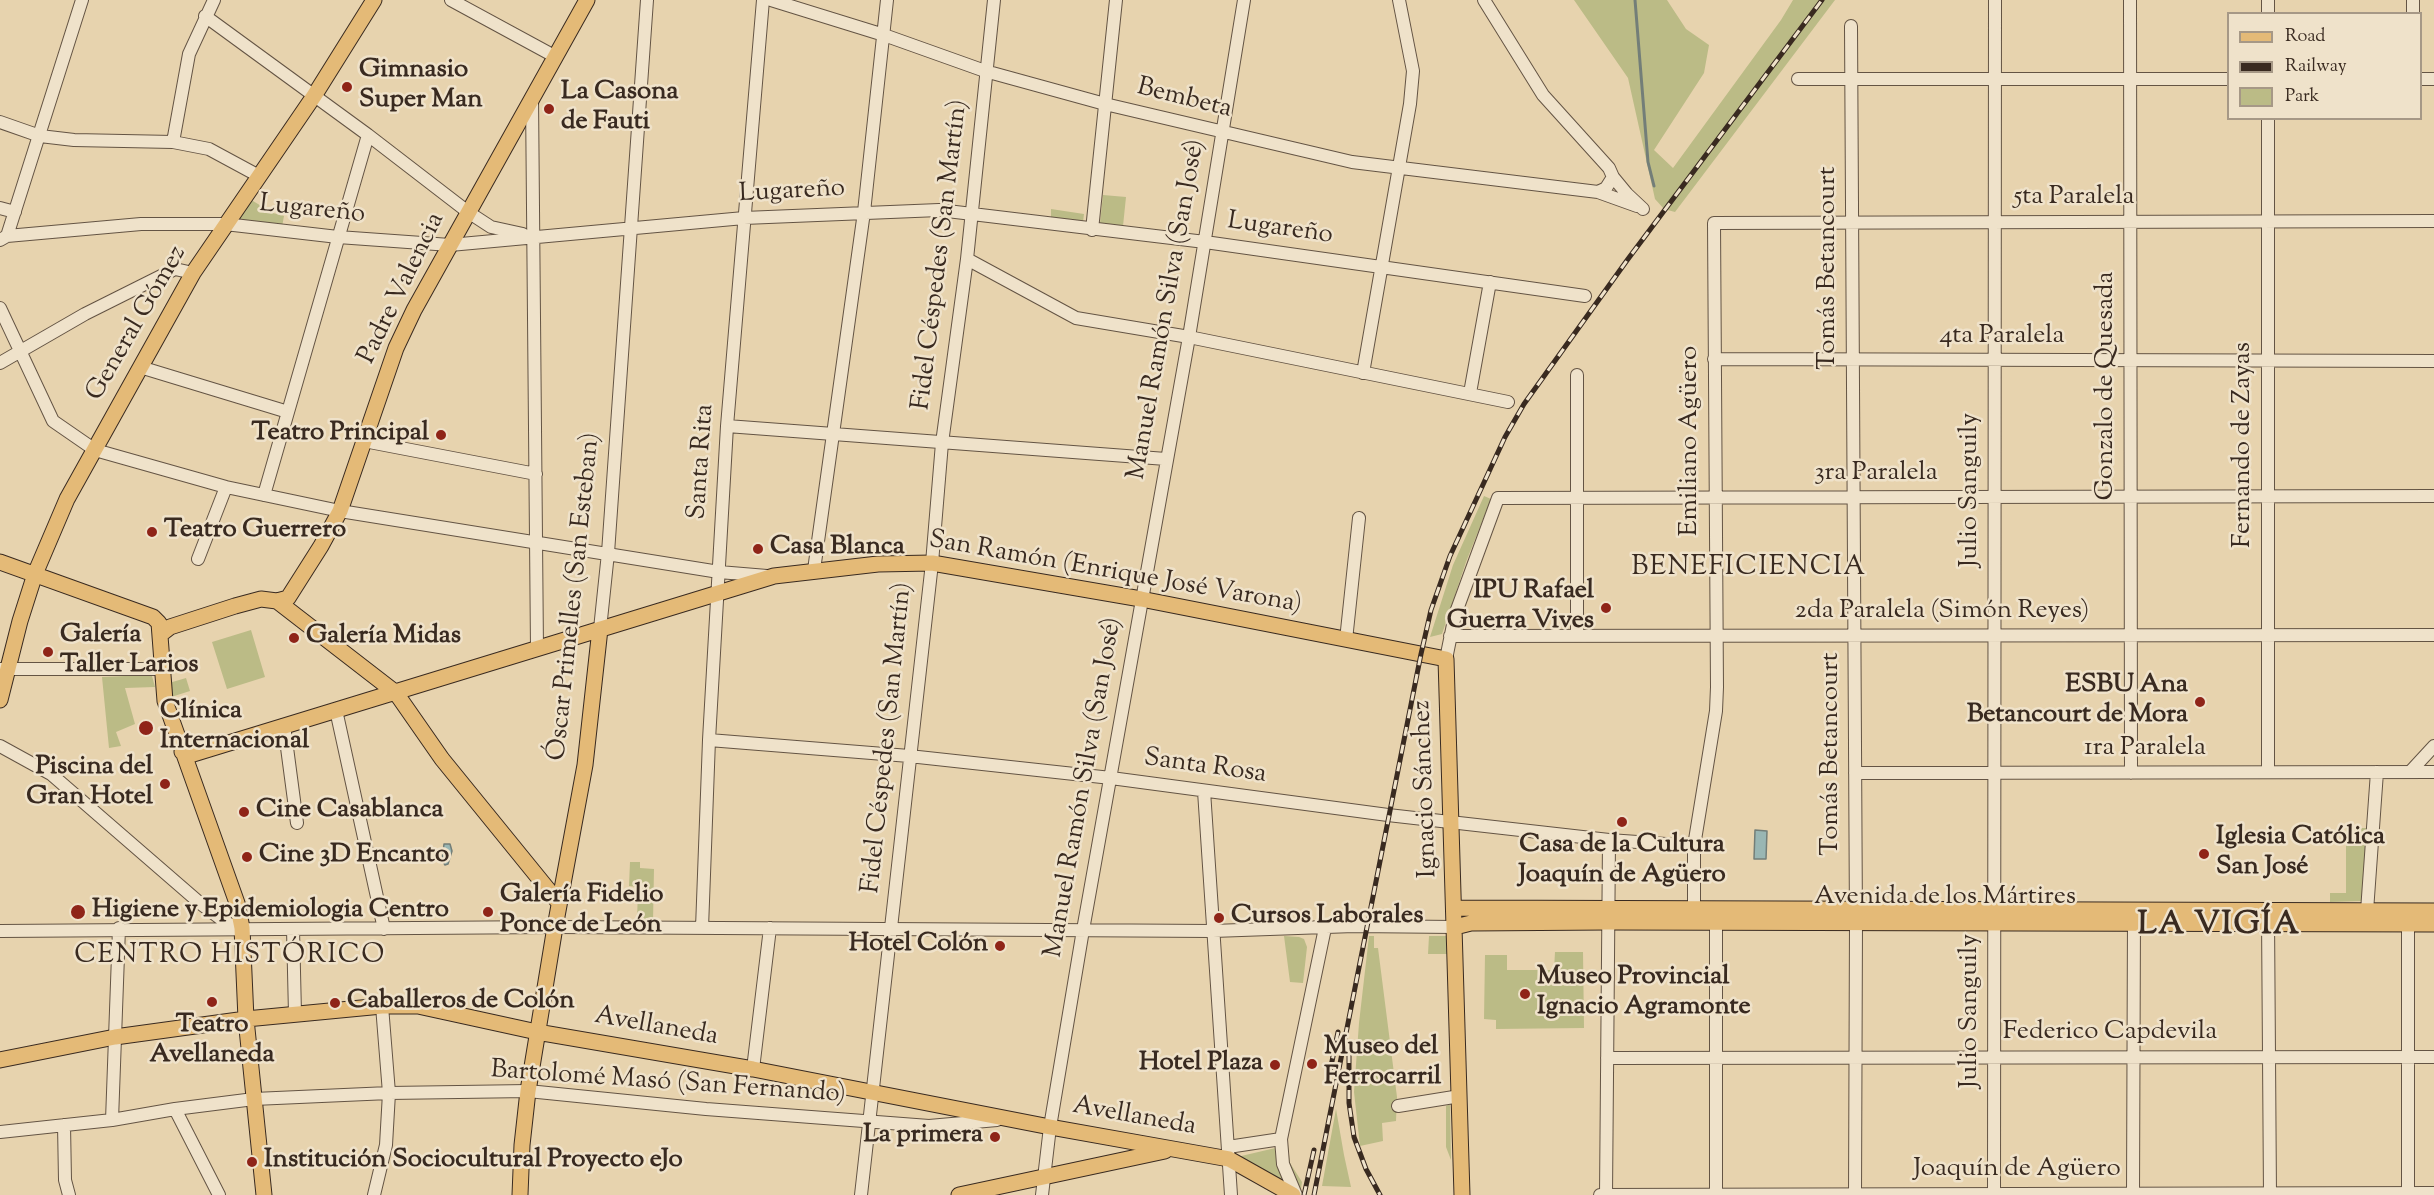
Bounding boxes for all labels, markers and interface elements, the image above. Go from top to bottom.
legend [2227,12,2422,120]
text: Road [2285,24,2325,50]
text: Railway [2285,54,2347,80]
place label: Gimnasio Super Man [359,56,483,118]
street label: Bembeta [1133,73,1235,127]
place label: La Casona de Fauti [561,78,679,140]
marker: Gimnasio Super Man [340,80,354,94]
text: Park [2285,84,2319,110]
street label: Fidel Céspedes (San Martín) [907,98,977,412]
marker: La Casona de Fauti [542,102,556,116]
street label: Manuel Ramón Silva (San José) [1123,137,1213,483]
street label: Tomás Betancourt [1814,166,1846,370]
street label: Lugareño [738,175,846,211]
street label: 5ta Paralela [2013,183,2135,215]
street label: Lugareño [258,190,366,232]
street label: Lugareño [1225,207,1335,253]
street label: Padre Valencia [353,208,453,370]
street label: General Gómez [81,241,195,407]
street label: Gonzalo de Quesada [2092,272,2124,500]
street label: 4ta Paralela [1939,322,2065,354]
street label: Fernando de Zayas [2229,342,2261,548]
street label: Emiliano Agüero [1676,346,1708,536]
street label: Santa Rita [683,403,723,521]
street label: Julio Sanguily [1956,413,1988,567]
place label: Teatro Principal [252,419,429,451]
marker: Teatro Principal [434,428,448,442]
street label: Óscar Primelles (San Esteban) [543,432,609,762]
street label: 3ra Paralela [1814,459,1938,491]
place label: Teatro Guerrero [164,516,346,548]
marker: Teatro Guerrero [145,525,159,539]
street label: San Ramón (Enrique José Varona) [926,526,1304,622]
place label: Casa Blanca [770,533,905,565]
marker: Casa Blanca [751,542,765,556]
district label: BENEFICIENCIA [1631,553,1867,585]
place label: IPU Rafael Guerra Vives [1447,577,1594,638]
street label: Fidel Céspedes (San Martín) [857,581,921,895]
street label: 2da Paralela (Simón Reyes) [1795,597,2089,629]
marker: IPU Rafael Guerra Vives [1599,601,1613,615]
street label: Manuel Ramón Silva (San José) [1040,615,1130,961]
place label: Galería Taller Larios [60,621,198,682]
place label: Galería Midas [306,622,461,654]
marker: Galería Midas [287,631,301,645]
marker: Galería Taller Larios [41,645,55,659]
street label: Tomás Betancourt [1817,652,1849,856]
place label: ESBU Ana Betancourt de Mora [1967,671,2188,732]
marker: ESBU Ana Betancourt de Mora [2193,695,2207,709]
place label: Clínica Internacional [160,697,309,758]
street label: Ignacio Sánchez [1408,699,1446,879]
marker: Clínica Internacional [137,719,155,737]
street label: 1ra Paralela [2084,734,2206,766]
street label: Santa Rosa [1142,744,1268,792]
place label: Piscina del Gran Hotel [26,753,153,814]
marker: Piscina del Gran Hotel [158,777,172,791]
place label: Cine Casablanca [256,796,443,828]
marker: Cine Casablanca [237,805,251,819]
marker: Casa de la Cultura Joaquín de Agüero [1615,815,1629,829]
place label: Iglesia Católica San José [2216,823,2385,885]
place label: Casa de la Cultura Joaquín de Agüero [1518,831,1726,892]
place label: Cine 3D Encanto [259,841,449,873]
marker: Iglesia Católica San José [2197,847,2211,861]
marker: Cine 3D Encanto [240,850,254,864]
place label: Galería Fidelio Ponce de León [500,881,663,942]
street label: Avenida de los Mártires [1814,883,2076,915]
place label: Higiene y Epidemiologia Centro [92,896,449,928]
place label: Cursos Laborales [1231,902,1423,934]
marker: Higiene y Epidemiologia Centro [69,903,87,921]
marker: Galería Fidelio Ponce de León [481,905,495,919]
district label: LA VIGÍA [2137,909,2301,947]
marker: Cursos Laborales [1212,911,1226,925]
place label: Hotel Colón [849,930,988,962]
street label: Julio Sanguily [1956,934,1988,1088]
marker: Hotel Colón [993,939,1007,953]
district label: CENTRO HISTÓRICO [74,941,386,973]
place label: Museo Provincial Ignacio Agramonte [1537,963,1751,1024]
place label: Caballeros de Colón [347,987,575,1019]
marker: Museo Provincial Ignacio Agramonte [1518,987,1532,1001]
marker: Teatro Avellaneda [205,995,219,1009]
marker: Caballeros de Colón [328,996,342,1010]
street label: Avellaneda [592,1002,720,1054]
place label: Teatro Avellaneda [150,1011,274,1072]
street label: Federico Capdevila [2003,1018,2217,1050]
place label: Museo del Ferrocarril [1324,1033,1441,1094]
place label: Hotel Plaza [1139,1049,1263,1081]
street label: Bartolomé Masó (San Fernando) [489,1056,847,1112]
marker: Museo del Ferrocarril [1305,1057,1319,1071]
marker: Hotel Plaza [1268,1058,1282,1072]
street label: Avellaneda [1070,1092,1198,1144]
place label: La primera [863,1121,983,1153]
marker: La primera [988,1130,1002,1144]
place label: Institución Sociocultural Proyecto eJo [264,1146,683,1178]
marker: Institución Sociocultural Proyecto eJo [245,1155,259,1169]
street label: Joaquín de Agüero [1913,1155,2121,1187]

